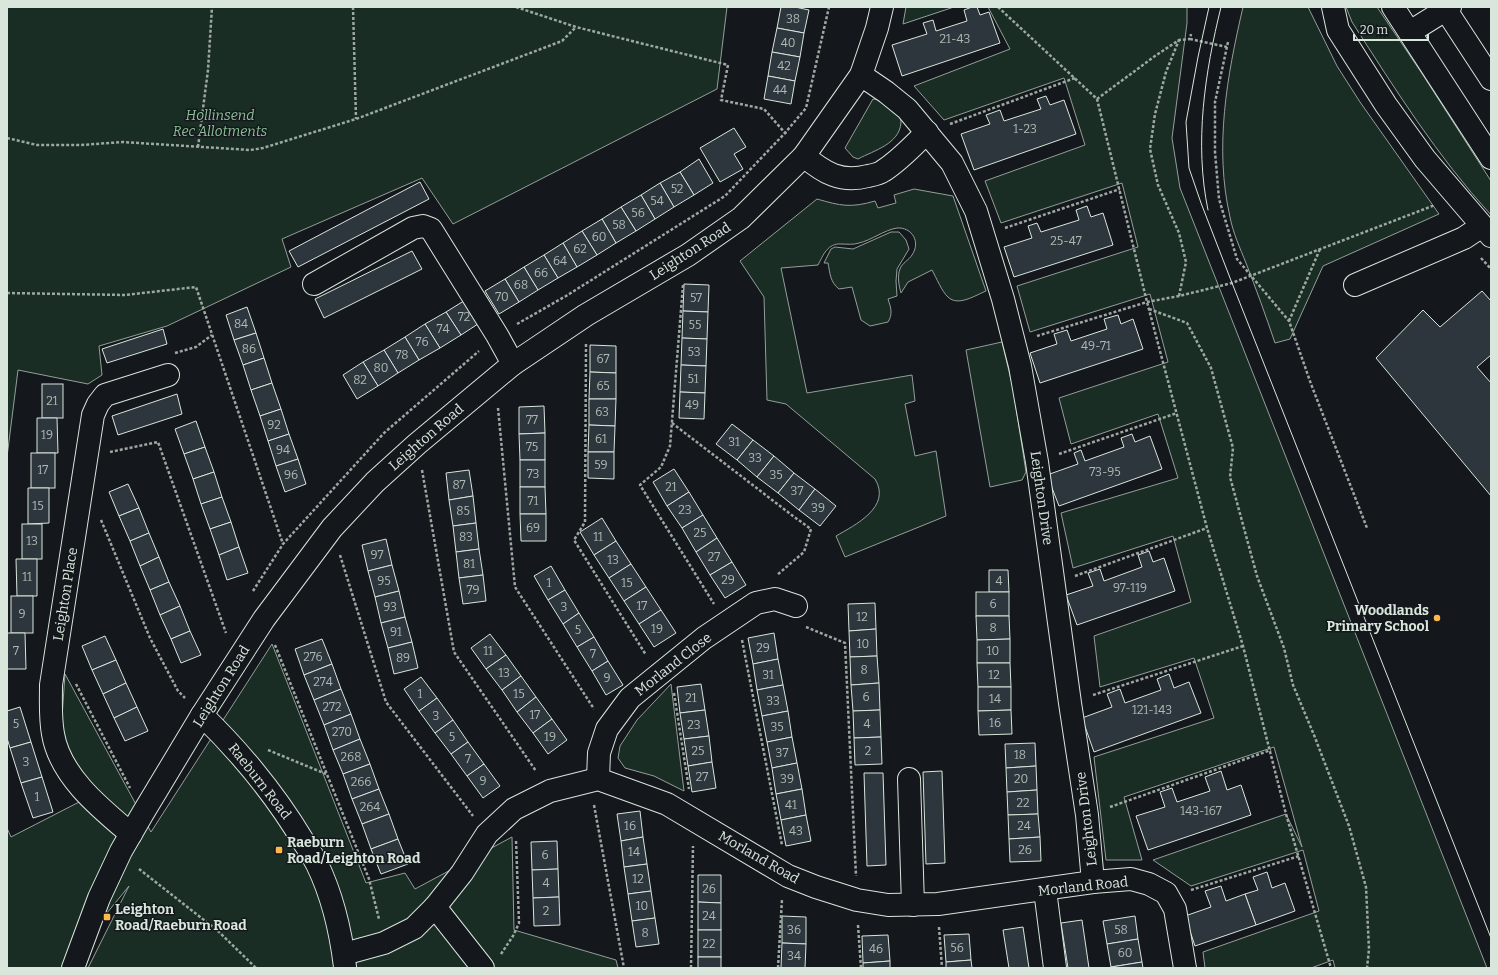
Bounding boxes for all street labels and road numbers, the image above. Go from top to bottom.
street label: Leighton Road [647,219,734,284]
street label: Leighton Road [386,400,467,474]
street label: Leighton Drive [1026,450,1057,546]
street label: Leighton Place [50,546,81,642]
street label: Morland Close [632,629,715,700]
street label: Leighton Road [190,642,253,730]
street label: Raeburn Road [225,740,295,823]
street label: Leighton Drive [1072,771,1101,867]
street label: Morland Road [715,827,802,887]
street label: Morland Road [1037,873,1129,900]

